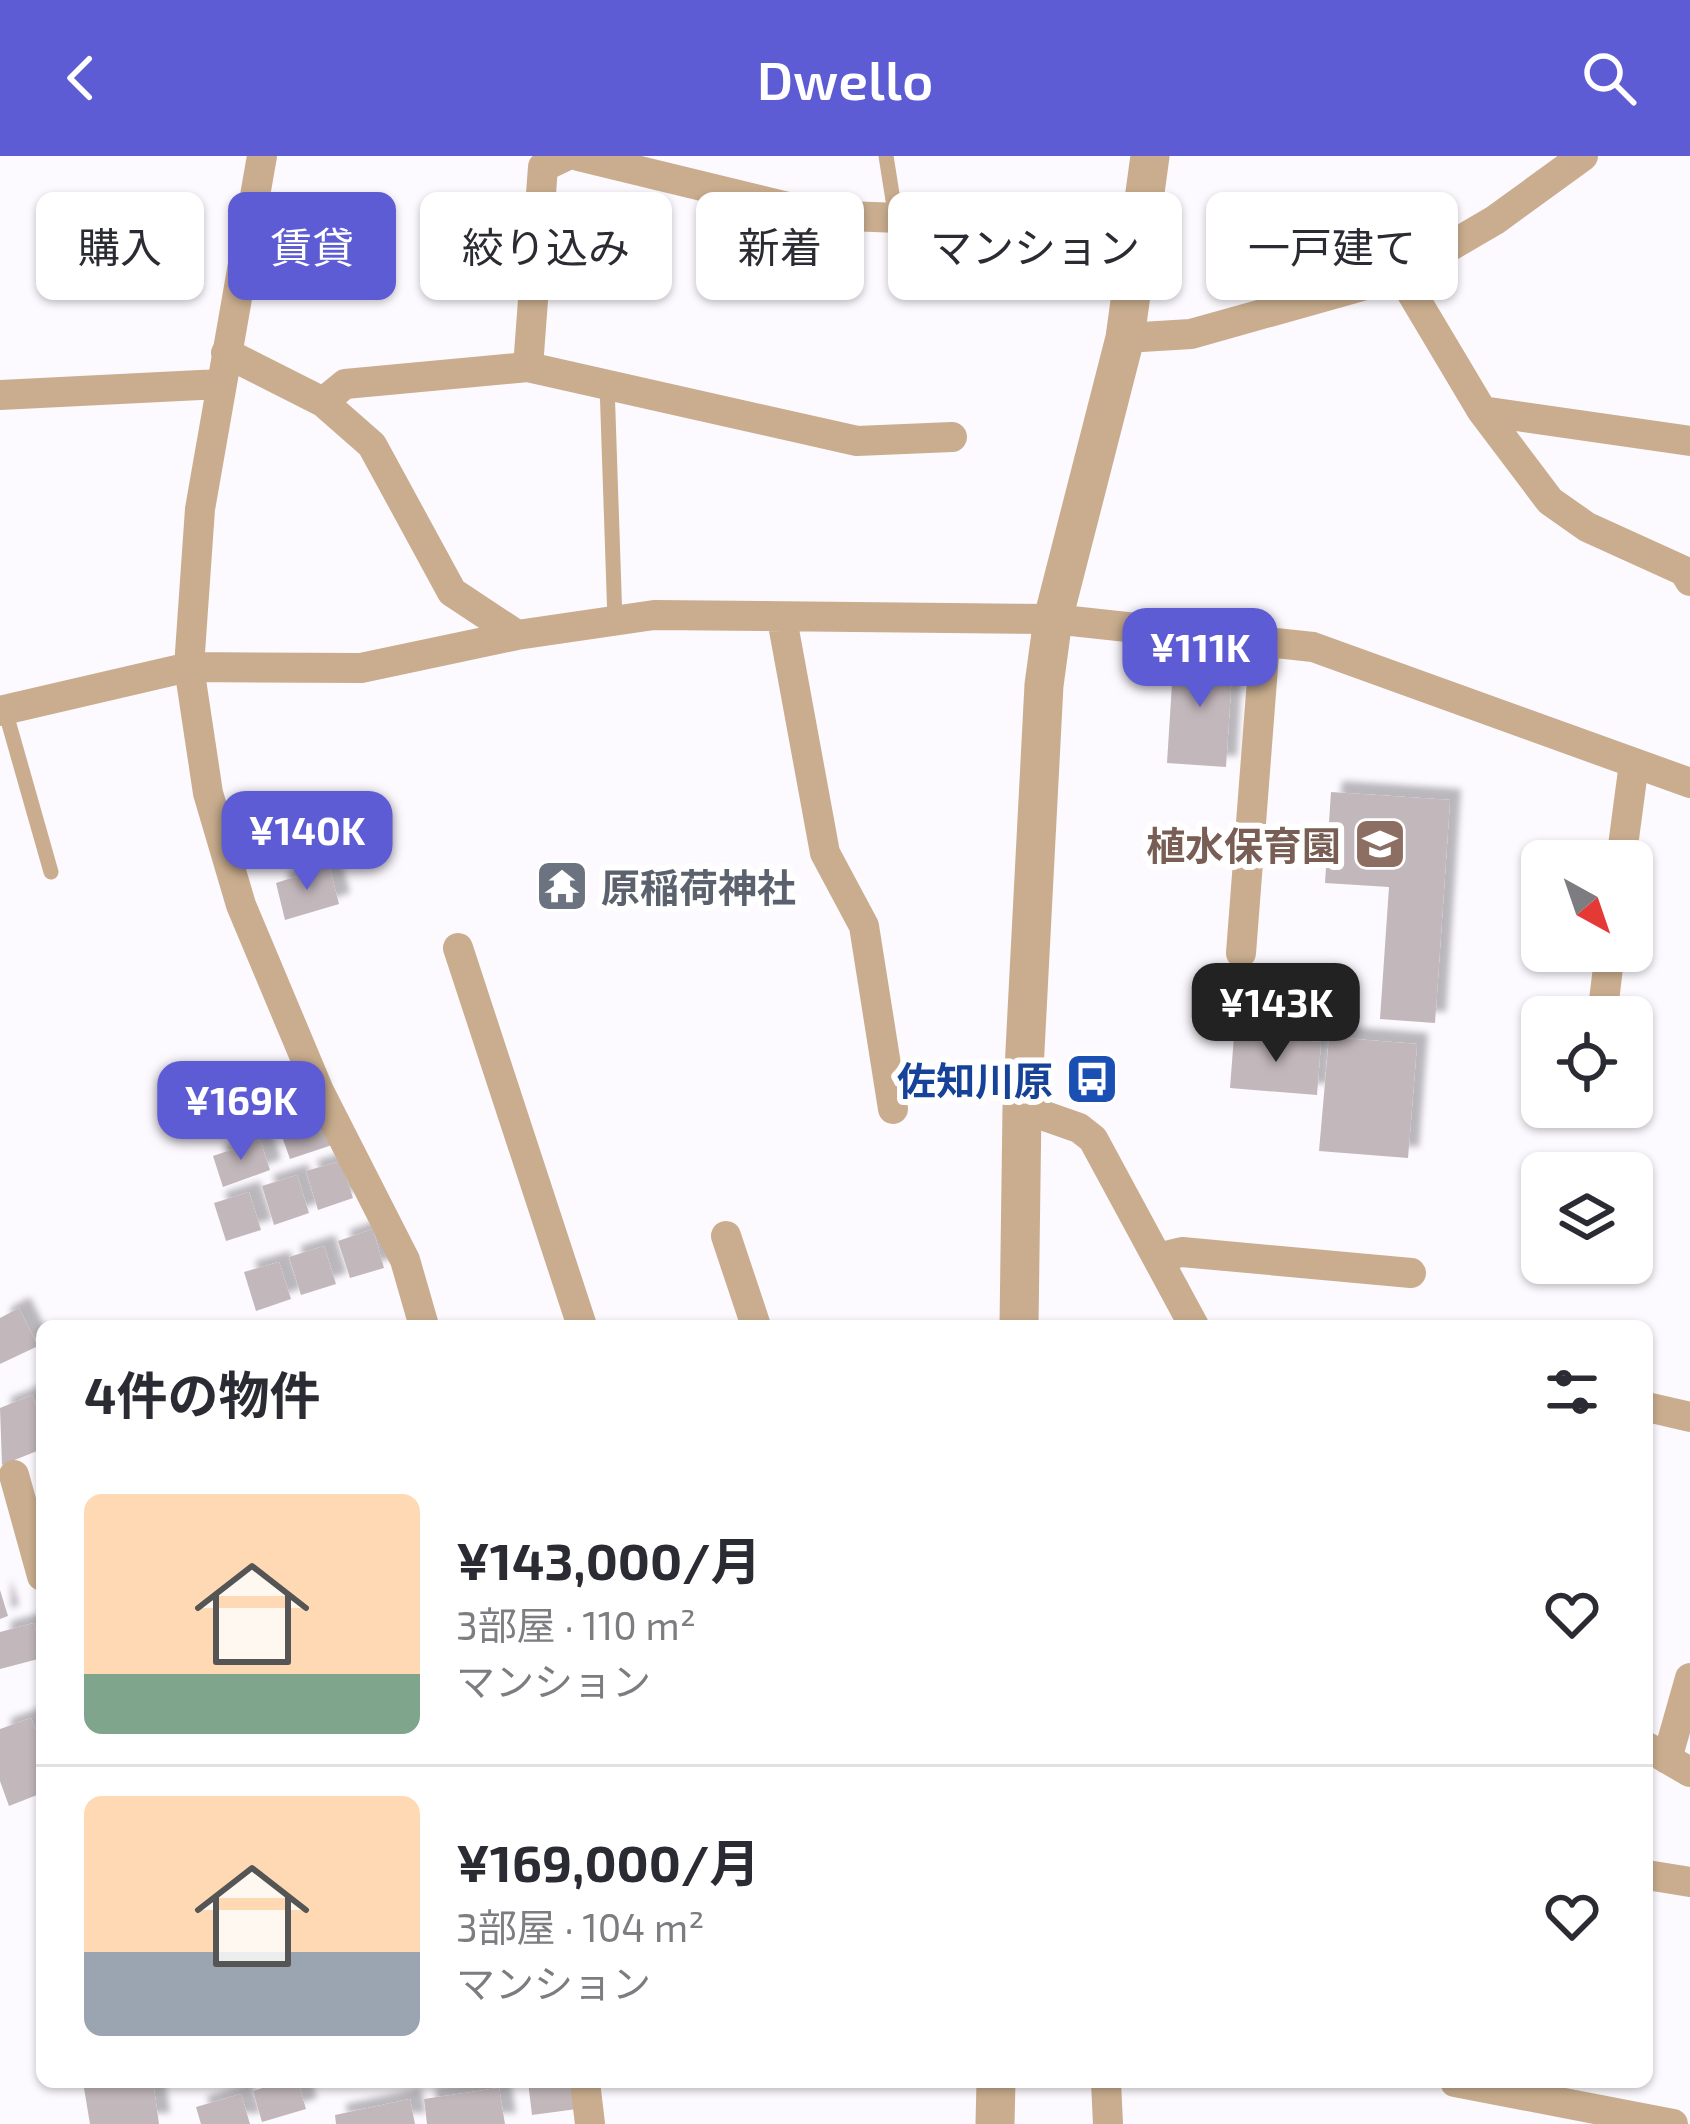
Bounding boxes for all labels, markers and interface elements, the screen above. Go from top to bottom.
icon: back [48,45,114,111]
icon: search [1576,45,1642,111]
text: Dwello [757,46,933,111]
chip: 購入 [36,192,204,300]
chip: 賃貸 [228,192,396,300]
chip: 絞り込み [420,192,672,300]
chip: 新着 [696,192,864,300]
chip: マンション [888,192,1182,300]
chip: 一戸建て [1206,192,1458,300]
pin: ¥111K [1116,608,1284,710]
text: ¥111K [1149,623,1251,670]
pin: ¥140K [223,791,391,893]
text: ¥140K [249,806,365,853]
school or university icon: 植水保育園 [1352,816,1408,872]
place label: 植水保育園 [1146,821,1341,868]
north arrow [1521,840,1653,972]
map controls [1521,840,1653,1284]
temple icon: 原稲荷神社 [534,858,590,914]
place label: 原稲荷神社 [601,863,796,910]
pin: ¥143K [1192,963,1360,1065]
text: ¥143K [1219,978,1333,1025]
button: locate [1521,996,1653,1128]
bus stop icon: 佐知川原 [1064,1051,1120,1107]
place label: 佐知川原 [897,1056,1053,1103]
pin: ¥169K [157,1061,325,1163]
text: ¥169K [184,1076,298,1123]
button: layers [1521,1152,1653,1284]
icon: filters [1539,1359,1605,1425]
text: 4件の物件 [84,1363,321,1424]
text: ¥143,000/月 [456,1529,761,1590]
icon: home [180,1542,324,1686]
icon: heart [1539,1581,1605,1647]
text: 3部屋 · 110 m² [456,1601,696,1648]
text: マンション [456,1657,651,1704]
text: ¥169,000/月 [456,1831,760,1892]
icon: home [180,1844,324,1988]
icon: heart [1539,1883,1605,1949]
text: 3部屋 · 104 m² [456,1903,704,1950]
text: マンション [456,1959,651,2006]

